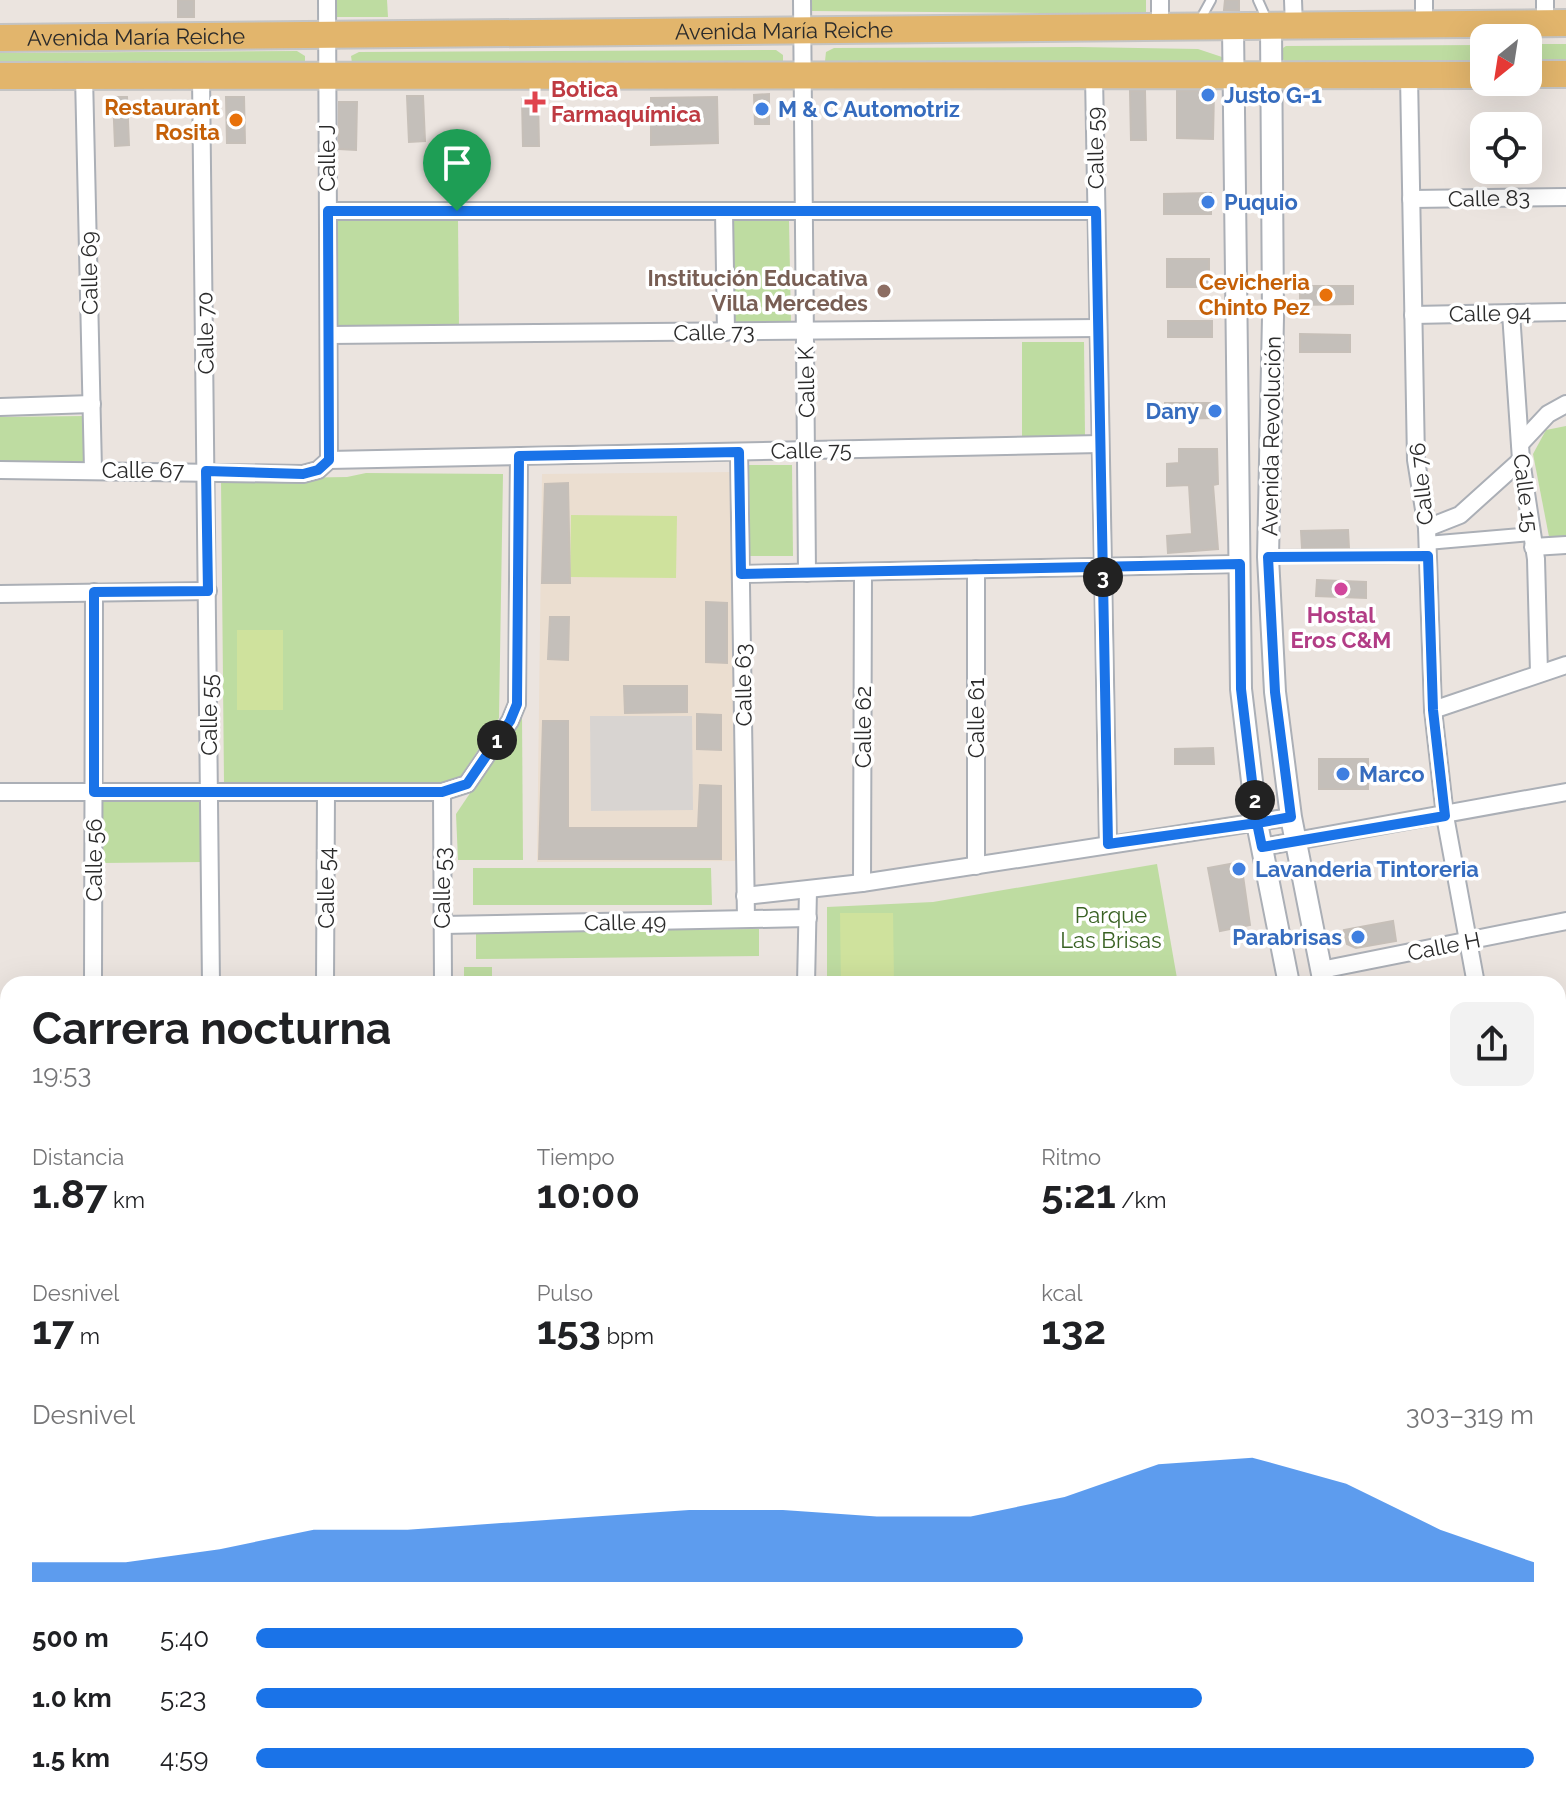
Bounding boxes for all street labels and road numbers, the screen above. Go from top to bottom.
street label: Avenida María Reiche [675,16,893,45]
street label: Avenida María Reiche [27,23,245,51]
street label: Calle 59 [1081,107,1109,189]
street label: Calle J [314,124,340,192]
street label: Calle 83 [1448,184,1530,212]
street label: Calle 69 [75,231,103,315]
street label: Calle 70 [191,291,219,375]
street label: Calle 94 [1449,299,1531,327]
street label: Calle 73 [673,318,755,346]
street label: Avenida Revolución [1256,336,1286,536]
street label: Calle K [792,345,820,418]
street label: Calle 75 [770,436,852,464]
street label: Calle 76 [1404,442,1438,526]
street label: Calle 15 [1508,452,1544,534]
street label: Calle 67 [102,457,185,483]
street label: Calle 63 [729,643,757,727]
street label: Calle 55 [196,674,222,756]
street label: Calle 61 [963,678,989,758]
street label: Calle 62 [850,686,876,768]
street label: Calle 56 [81,819,107,901]
street label: Calle 54 [313,847,339,929]
street label: Calle 53 [429,847,455,929]
street label: Calle 49 [584,908,666,936]
street label: Calle H [1405,926,1483,966]

